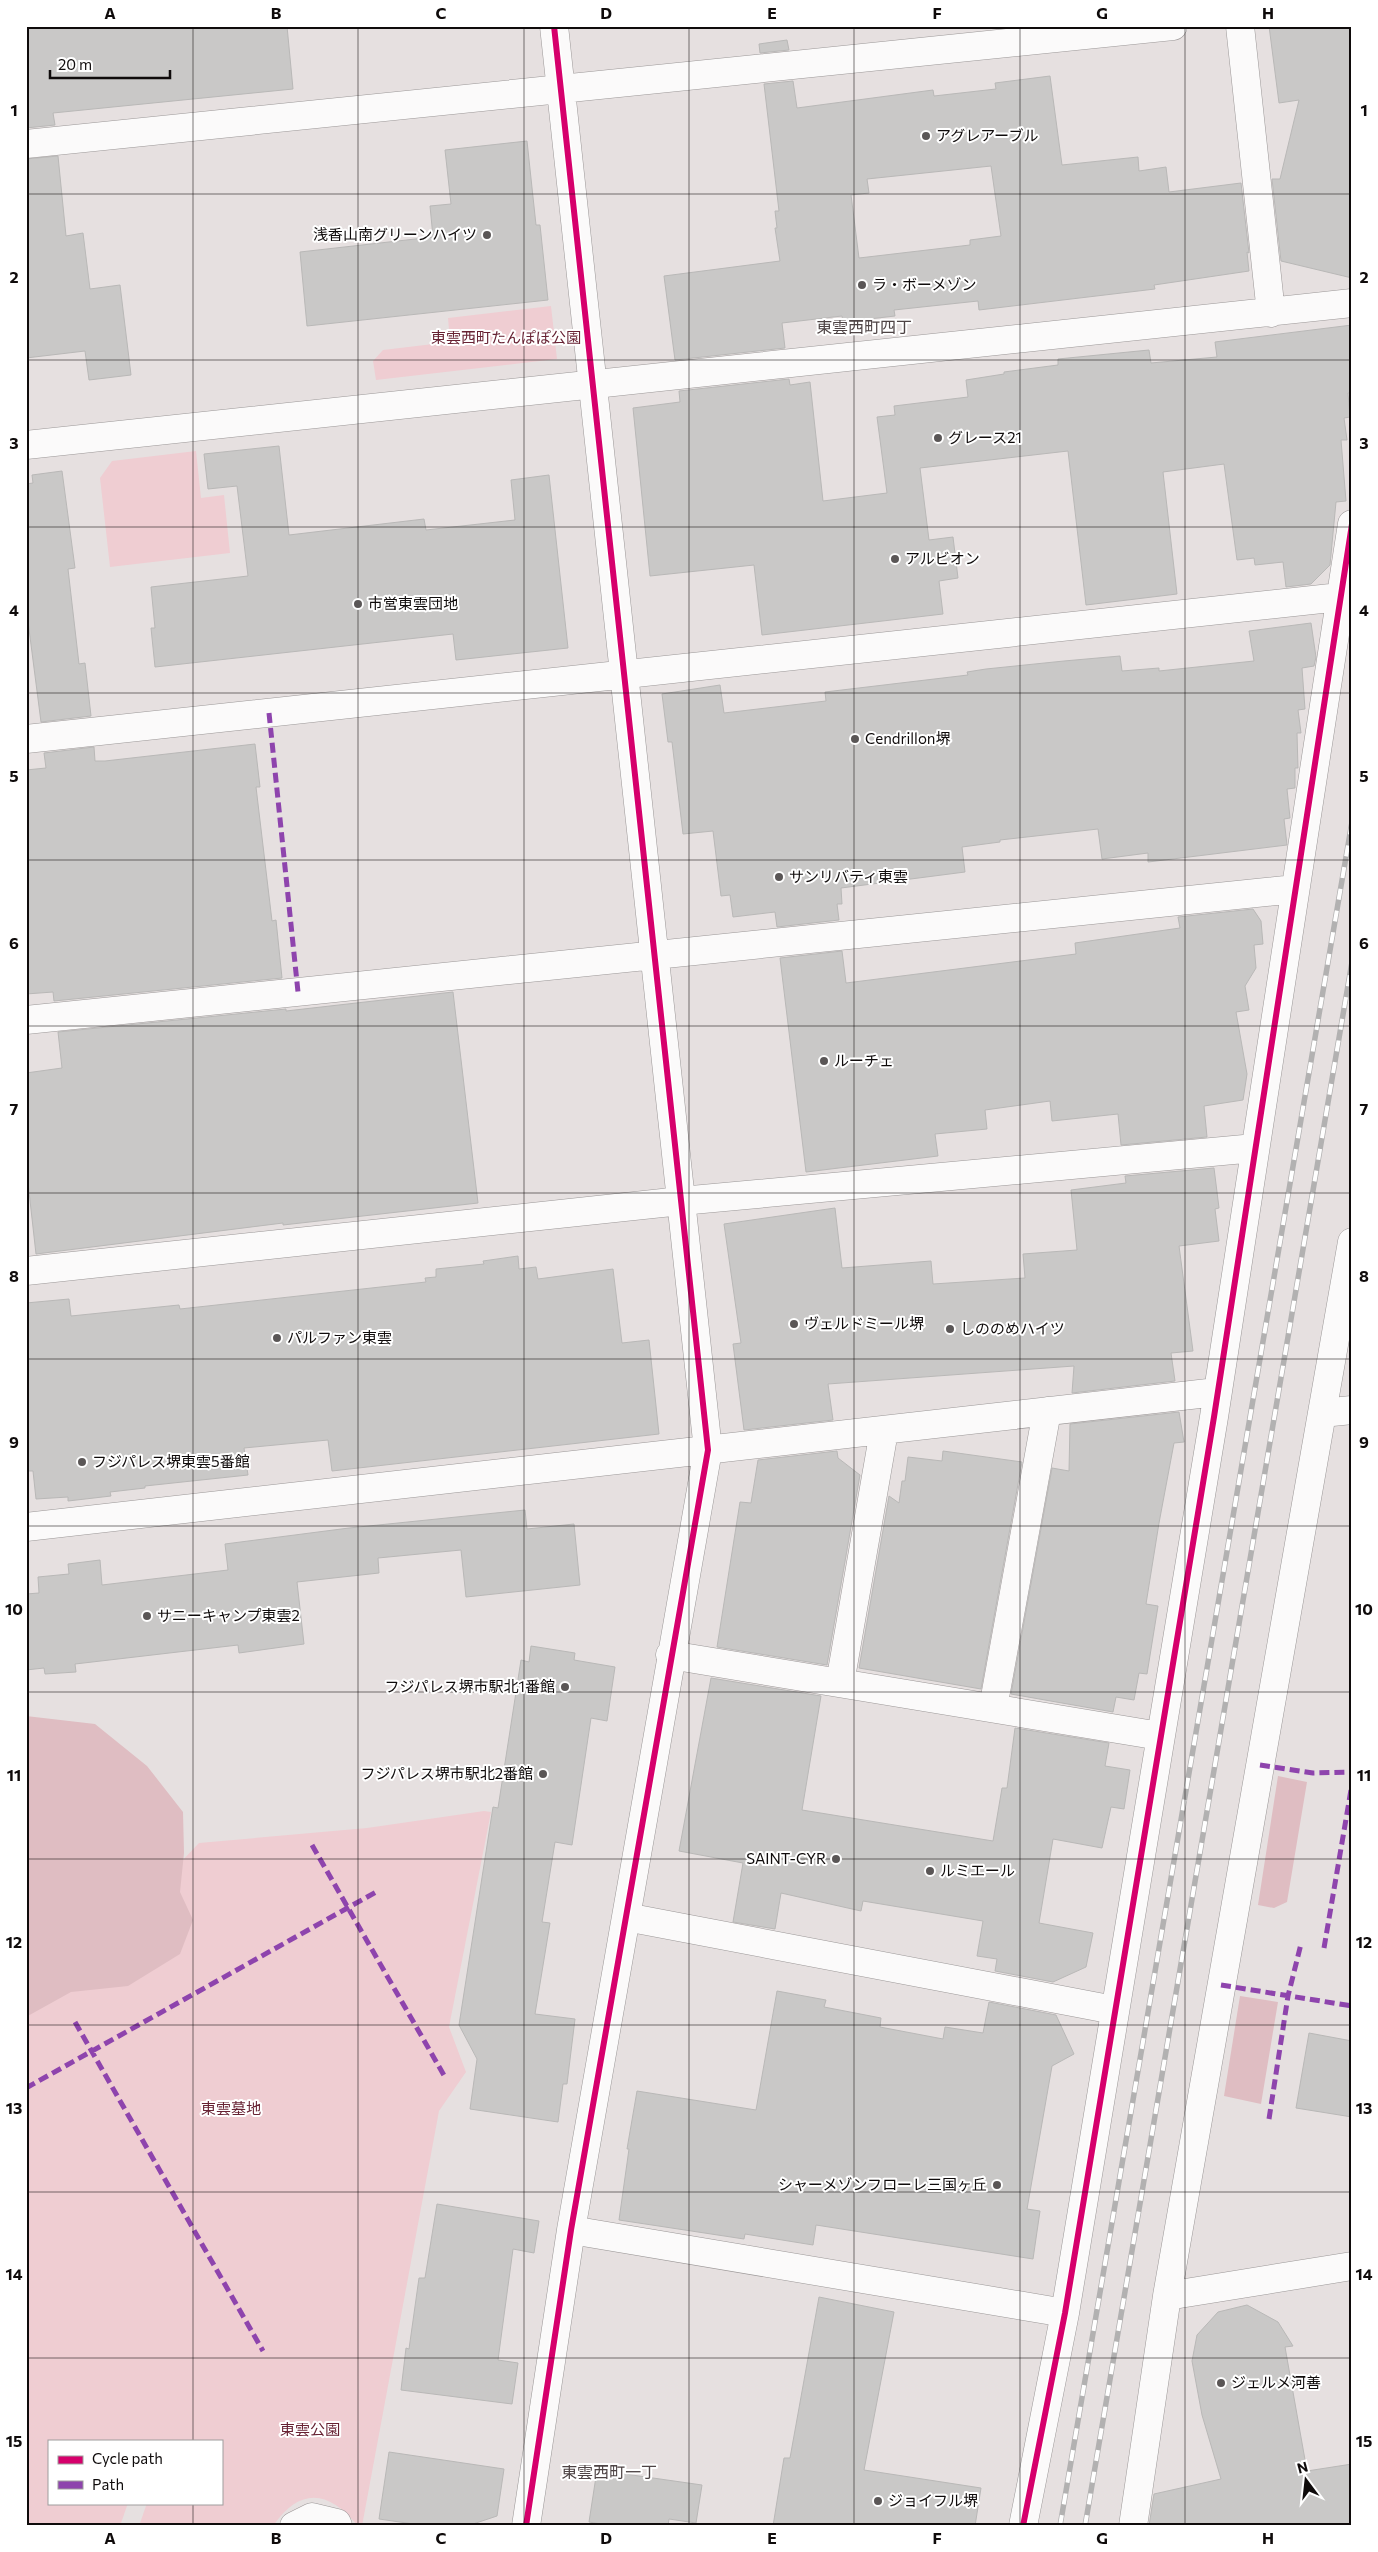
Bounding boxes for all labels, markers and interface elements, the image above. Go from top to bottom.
text: A [104,3,116,22]
text: B [271,3,282,22]
text: C [436,3,447,22]
text: D [600,3,612,22]
text: E [767,3,777,22]
text: F [932,3,942,22]
text: G [1096,3,1108,22]
text: H [1262,3,1274,22]
scale bar [50,48,170,80]
text: 20 m [58,55,92,73]
text: 1 [10,100,18,119]
text: 1 [1360,100,1368,119]
place label: アグレアーブル [936,126,1038,144]
marker: アグレアーブル [920,130,932,142]
place label: 浅香山南グリーンハイツ [313,225,477,243]
marker: 浅香山南グリーンハイツ [481,229,493,241]
text: 2 [9,267,19,286]
text: 2 [1359,267,1369,286]
place label: ラ・ボーメゾン [872,275,976,293]
marker: ラ・ボーメゾン [856,279,868,291]
district label: 東雲西町四丁 [816,317,912,336]
park label: 東雲西町たんぽぽ公園 [431,328,581,346]
place label: グレース21 [948,428,1022,446]
marker: グレース21 [932,432,944,444]
text: 3 [9,433,19,452]
text: 3 [1359,433,1369,452]
place label: アルビオン [905,549,980,567]
marker: アルビオン [889,553,901,565]
place label: 市営東雲団地 [368,594,458,612]
marker: 市営東雲団地 [352,598,364,610]
text: 4 [9,600,19,619]
text: 4 [1359,600,1369,619]
place label: Cendrillon堺 [865,729,950,747]
marker: Cendrillon堺 [849,733,861,745]
text: 5 [9,766,19,785]
text: 5 [1359,766,1369,785]
place label: サンリバティ東雲 [789,867,908,885]
marker: サンリバティ東雲 [773,871,785,883]
text: 6 [9,933,19,952]
text: 6 [1359,933,1369,952]
place label: ルーチェ [834,1051,894,1069]
marker: ルーチェ [818,1055,830,1067]
text: 7 [10,1099,19,1118]
text: 7 [1360,1099,1369,1118]
text: 8 [9,1266,19,1285]
text: 8 [1359,1266,1369,1285]
place label: ヴェルドミール堺 [804,1314,924,1332]
marker: ヴェルドミール堺 [788,1318,800,1330]
place label: しののめハイツ [960,1319,1065,1337]
marker: しののめハイツ [944,1323,956,1335]
place label: パルファン東雲 [287,1328,392,1346]
marker: パルファン東雲 [271,1332,283,1344]
text: 9 [9,1432,19,1451]
text: 9 [1359,1432,1369,1451]
place label: フジパレス堺東雲5番館 [92,1452,250,1470]
marker: フジパレス堺東雲5番館 [76,1456,88,1468]
text: 10 [5,1599,23,1618]
text: 10 [1355,1599,1373,1618]
place label: サニーキャンプ東雲2 [157,1606,300,1624]
marker: サニーキャンプ東雲2 [141,1610,153,1622]
place label: フジパレス堺市駅北1番館 [384,1677,555,1695]
marker: フジパレス堺市駅北1番館 [559,1681,571,1693]
place label: フジパレス堺市駅北2番館 [361,1764,533,1782]
text: 11 [7,1765,21,1784]
text: 11 [1357,1765,1371,1784]
marker: フジパレス堺市駅北2番館 [537,1768,549,1780]
place label: SAINT-CYR [746,1849,826,1867]
marker: SAINT-CYR [830,1853,842,1865]
place label: ルミエール [940,1861,1015,1879]
marker: ルミエール [924,1865,936,1877]
text: 12 [6,1932,22,1951]
text: 12 [1356,1932,1372,1951]
text: 13 [6,2098,22,2117]
text: 13 [1356,2098,1372,2117]
park label: 東雲墓地 [201,2099,261,2117]
place label: シャーメゾンフローレ三国ヶ丘 [778,2175,987,2193]
marker: シャーメゾンフローレ三国ヶ丘 [991,2179,1003,2191]
text: 14 [5,2264,23,2283]
text: 14 [1355,2264,1373,2283]
place label: ジェルメ河善 [1231,2373,1321,2391]
marker: ジェルメ河善 [1215,2377,1227,2389]
park label: 東雲公園 [280,2420,340,2438]
text: 15 [6,2431,22,2450]
text: 15 [1356,2431,1372,2450]
legend [48,2440,222,2504]
text: Cycle path [92,2449,163,2467]
north arrow [1280,2454,1330,2504]
text: N [1295,2457,1310,2477]
district label: 東雲西町一丁 [561,2462,657,2481]
text: Path [92,2475,124,2493]
place label: ジョイフル堺 [888,2491,978,2509]
marker: ジョイフル堺 [872,2495,884,2507]
text: A [104,2528,116,2547]
text: B [271,2528,282,2547]
text: C [436,2528,447,2547]
text: D [600,2528,612,2547]
text: E [767,2528,777,2547]
text: F [932,2528,942,2547]
text: G [1096,2528,1108,2547]
text: H [1262,2528,1274,2547]

